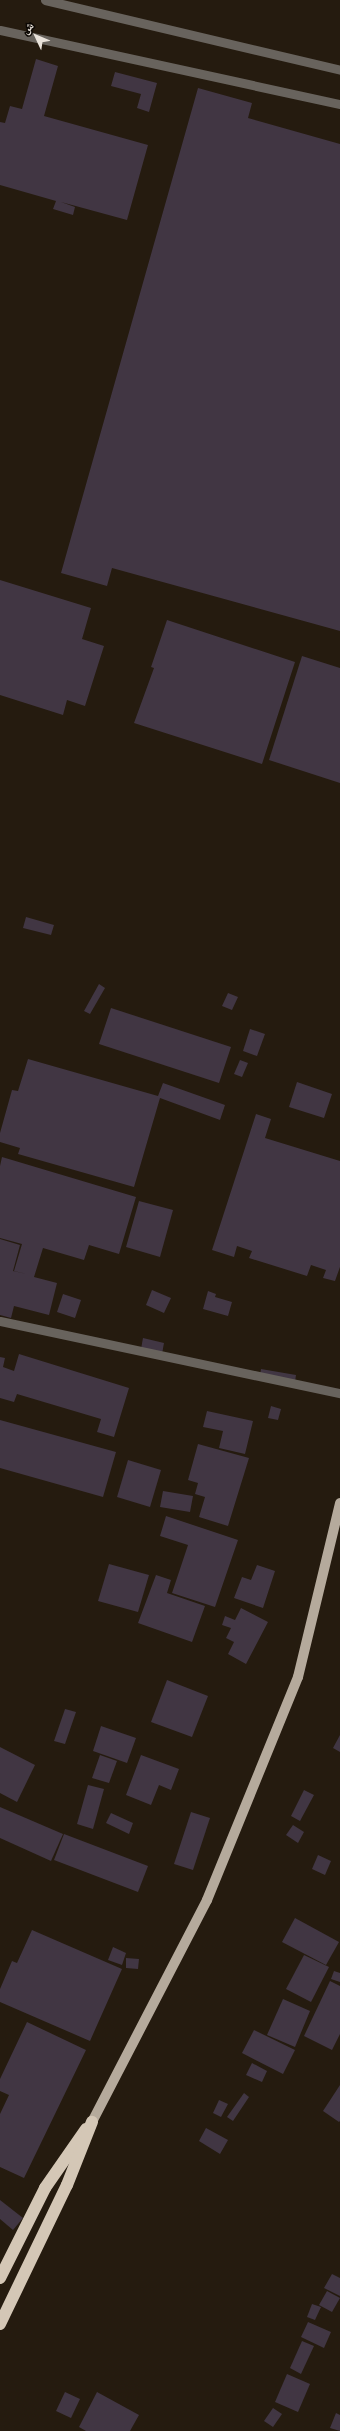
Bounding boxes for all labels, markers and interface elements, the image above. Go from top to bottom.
north arrow [16,16,56,56]
text: ش [18,19,36,36]

